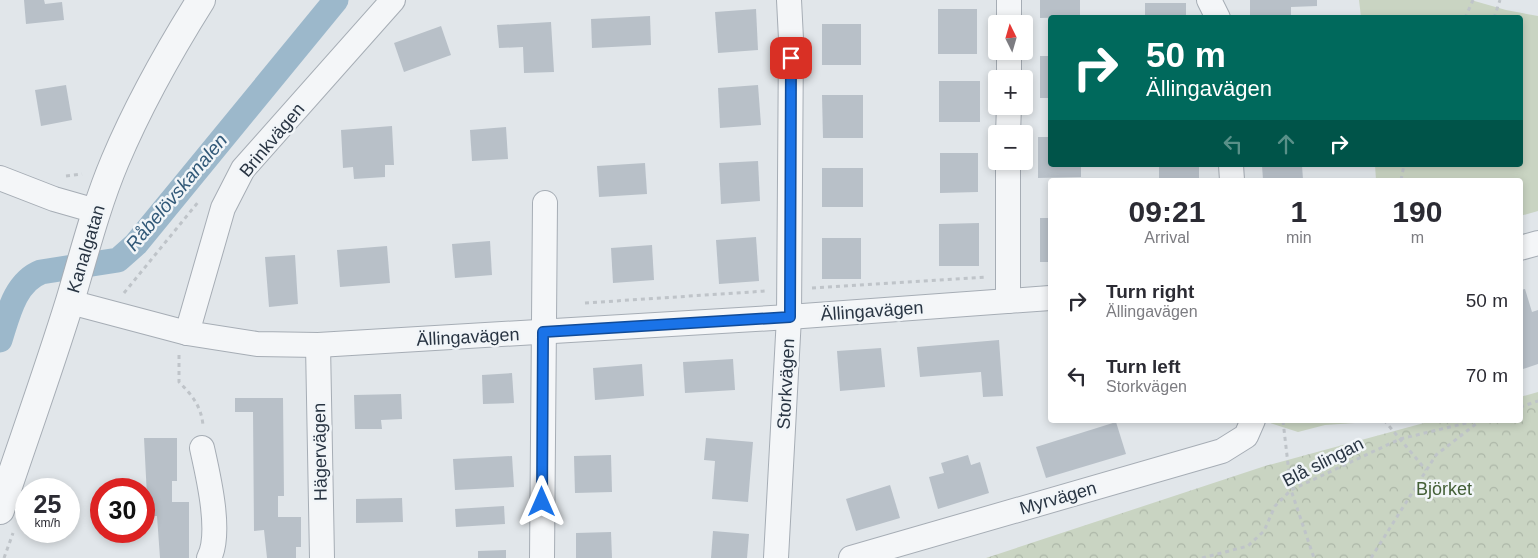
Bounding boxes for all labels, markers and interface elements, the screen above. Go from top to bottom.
north arrow [988,15,1032,60]
map controls [988,15,1033,170]
icon: right [1063,35,1128,100]
text: 50 m [1146,35,1226,74]
pin [770,37,812,79]
icon: arrive [777,44,805,72]
button: + [988,70,1033,115]
text: Ällingavägen [1146,76,1272,101]
street label: Brinkvägen [235,99,309,181]
button: − [988,125,1033,170]
water label: Råbelövskanalen [121,130,231,255]
icon: left [1219,130,1247,158]
icon: ahead [1272,130,1300,158]
icon: right [1325,130,1353,158]
text: 09:21 [1129,195,1205,228]
text: 1 [1290,195,1307,228]
text: 190 [1392,195,1442,228]
street label: Kanalgatan [63,203,109,295]
text: Arrival [1144,229,1190,246]
text: min [1286,229,1312,246]
text: m [1411,229,1424,246]
text: Turn right [1106,281,1194,302]
icon: right [1063,287,1091,315]
text: 50 m [1466,290,1508,311]
street label: Ällingavägen [820,297,924,325]
text: Ällingavägen [1106,303,1198,320]
street label: Ällingavägen [416,324,520,350]
street label: Storkvägen [774,338,798,430]
text: Turn left [1106,356,1181,377]
icon: left [1063,362,1091,390]
text: 70 m [1466,365,1508,386]
text: Storkvägen [1106,378,1187,395]
street label: Hägervägen [309,403,331,501]
street label: Blå slingan [1279,433,1367,491]
position arrow [515,475,567,527]
street label: Myrvägen [1017,477,1099,519]
speed limit sign: 30 [90,478,155,543]
park label: Björket [1416,479,1472,499]
text: 25 [34,490,61,518]
text: km/h [34,516,61,530]

